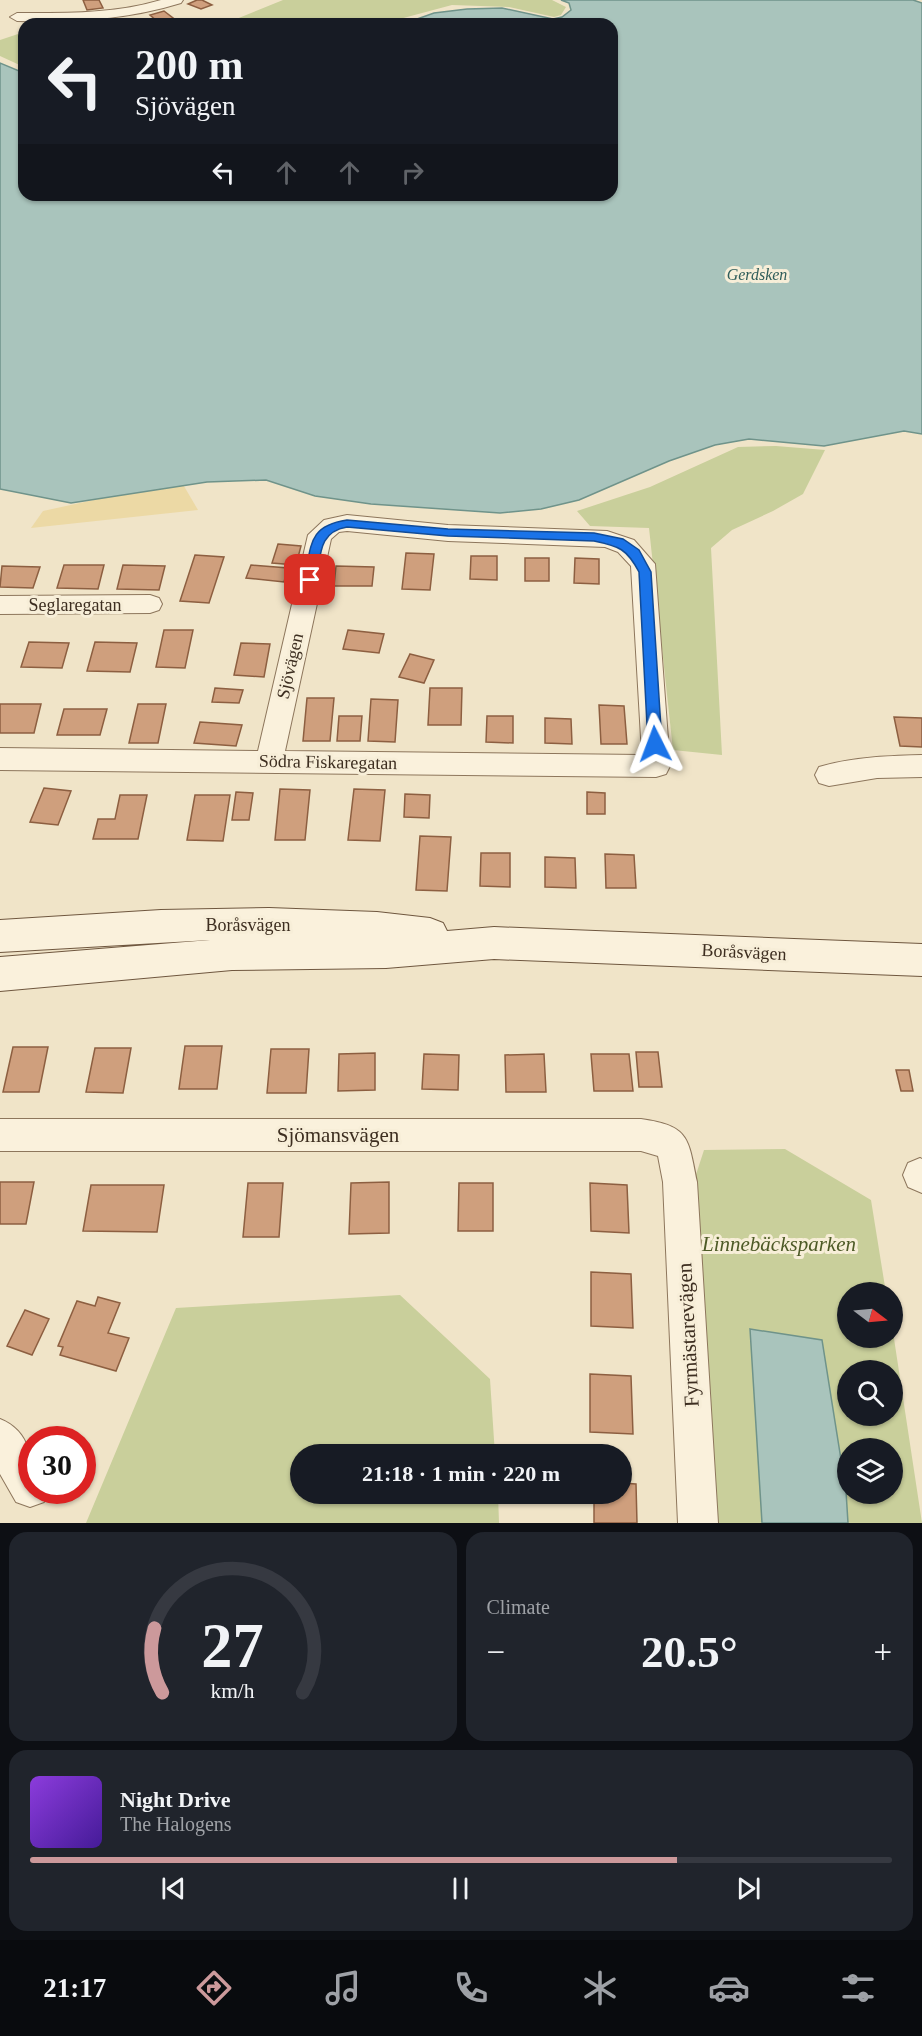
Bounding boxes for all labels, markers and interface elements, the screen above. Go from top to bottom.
icon: left [36,42,114,120]
text: 200 m [135,42,244,88]
text: Sjövägen [135,91,236,121]
icon: left [207,156,240,189]
icon: ahead [270,156,303,189]
icon: ahead [333,156,366,189]
icon: right [396,156,429,189]
water label: Gerdsken [727,266,787,283]
pin [284,554,335,605]
icon: arrive [293,563,326,596]
street label: Seglaregatan [29,595,121,615]
street label: Sjövägen [273,631,307,701]
position arrow [623,712,687,776]
street label: Södra Fiskaregatan [259,751,397,773]
street label: Boråsvägen [206,915,290,935]
street label: Boråsvägen [701,940,787,964]
street label: Sjömansvägen [277,1123,400,1147]
park label: Linnebäcksparken [701,1232,856,1256]
street label: Fyrmästarevägen [672,1262,704,1408]
north arrow [837,1282,903,1348]
map controls [837,1282,903,1504]
button: search [837,1360,903,1426]
speed limit sign: 30 [18,1426,96,1504]
button: layers [837,1438,903,1504]
text: 21:18 · 1 min · 220 m [362,1461,560,1486]
text: Climate [487,1596,550,1618]
text: 27 [202,1611,264,1680]
text: 20.5° [641,1627,738,1677]
text: − [487,1634,505,1670]
text: + [873,1634,892,1670]
text: km/h [211,1680,255,1704]
text: Night Drive [120,1787,231,1812]
text: The Halogens [120,1813,232,1835]
icon: previous [157,1872,190,1905]
icon: pause [444,1872,477,1905]
icon: next [732,1872,765,1905]
icon: directions [193,1967,235,2009]
icon: music [322,1967,364,2009]
icon: phone [450,1967,492,2009]
icon: climate [579,1967,621,2009]
icon: car [708,1967,750,2009]
icon: filters [837,1967,879,2009]
text: 21:17 [43,1973,106,2003]

